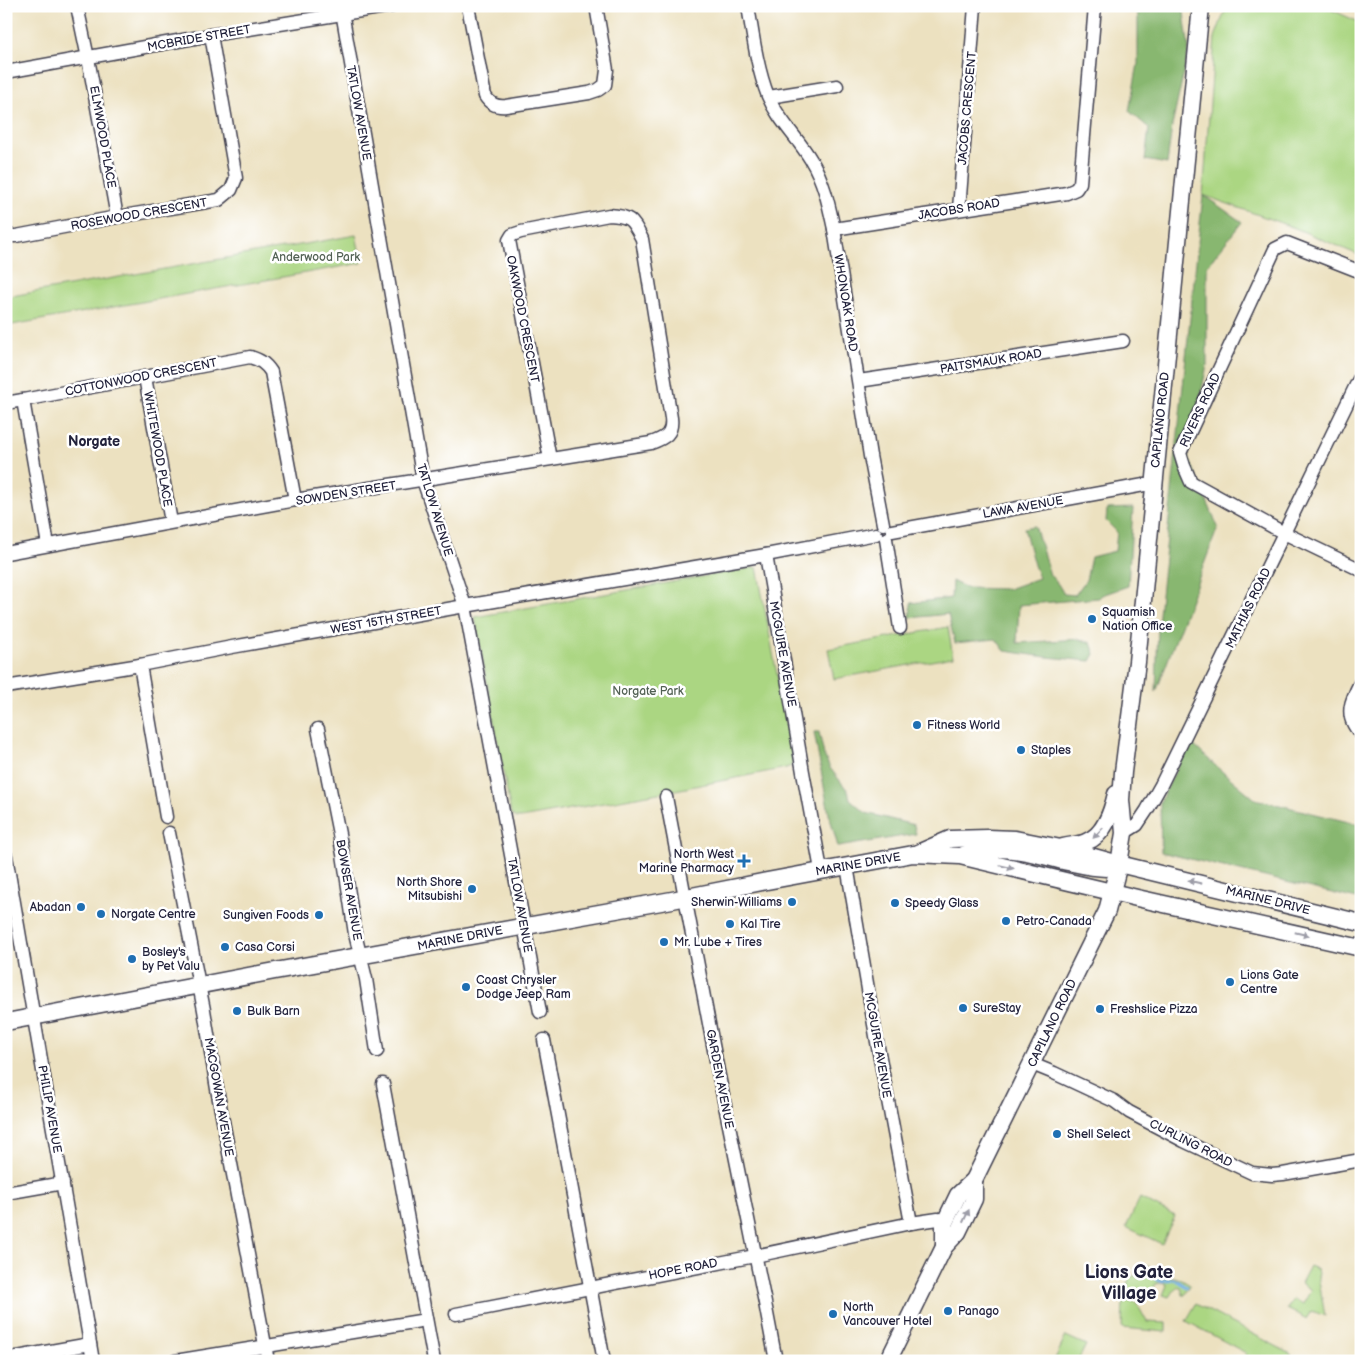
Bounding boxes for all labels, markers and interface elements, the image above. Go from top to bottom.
street label: MCBRIDE STREET [146,22,253,55]
street label: JACOBS CRESCENT [955,50,980,166]
street label: TATLOW AVENUE [343,64,374,162]
street label: ELMWOOD PLACE [86,85,119,190]
street label: ROSEWOOD CRESCENT [70,195,209,234]
street label: JACOBS ROAD [917,196,1001,223]
park label: Anderwood Park [272,250,360,265]
street label: WHONOAK ROAD [830,253,861,353]
street label: OAKWOOD CRESCENT [503,254,542,385]
street label: PAITSMAUK ROAD [939,346,1043,377]
street label: COTTONWOOD CRESCENT [64,355,219,400]
street label: CAPILANO ROAD [1148,371,1173,469]
street label: RIVERS ROAD [1177,371,1224,450]
street label: WHITEWOOD PLACE [140,390,175,508]
district label: Norgate [68,433,120,450]
street label: TATLOW AVENUE [413,462,456,558]
street label: SOWDEN STREET [295,478,398,509]
street label: LAWA AVENUE [982,493,1065,522]
street label: MATHIAS ROAD [1223,565,1274,651]
street label: MCGUIRE AVENUE [766,600,799,708]
street label: WEST 15TH STREET [329,603,444,638]
place label: Squamish Nation Office [1102,605,1172,634]
marker: Squamish Nation Office [1086,613,1098,625]
park label: Norgate Park [612,684,684,699]
place label: Fitness World [927,718,1000,733]
marker: Fitness World [911,719,923,731]
place label: Staples [1031,743,1071,758]
marker: Staples [1015,744,1027,756]
one-way arrow [1092,826,1104,838]
street label: BOWSER AVENUE [332,838,365,942]
place label: North West Marine Pharmacy [639,847,735,876]
street label: MARINE DRIVE [814,850,902,879]
marker: North West Marine Pharmacy [738,855,750,867]
street label: TATLOW AVENUE [504,856,535,954]
one-way arrow [1000,863,1015,871]
place label: North Shore Mitsubishi [396,875,462,904]
one-way arrow [1187,878,1202,886]
marker: North Shore Mitsubishi [466,883,478,895]
street label: MARINE DRIVE [1224,883,1312,918]
place label: Sherwin-Williams [691,895,782,910]
marker: Sherwin-Williams [786,896,798,908]
place label: Speedy Glass [905,896,979,911]
marker: Speedy Glass [889,897,901,909]
place label: Abadan [30,900,71,915]
marker: Abadan [75,901,87,913]
place label: Norgate Centre [111,907,196,922]
marker: Norgate Centre [95,908,107,920]
place label: Sungiven Foods [223,908,309,923]
marker: Sungiven Foods [313,909,325,921]
place label: Petro-Canada [1016,914,1092,929]
marker: Petro-Canada [1000,915,1012,927]
place label: Kal Tire [740,917,781,932]
marker: Kal Tire [724,918,736,930]
street label: MARINE DRIVE [416,923,504,954]
one-way arrow [1294,930,1309,938]
place label: Mr. Lube + Tires [674,935,762,950]
marker: Mr. Lube + Tires [658,936,670,948]
place label: Casa Corsi [235,940,295,955]
marker: Casa Corsi [219,941,231,953]
place label: Bosley's by Pet Valu [142,945,200,974]
marker: Bosley's by Pet Valu [126,953,138,965]
place label: Lions Gate Centre [1240,968,1299,997]
place label: Coast Chrysler Dodge Jeep Ram [476,973,571,1002]
street label: CAPILANO ROAD [1025,976,1080,1070]
marker: Lions Gate Centre [1224,976,1236,988]
marker: Coast Chrysler Dodge Jeep Ram [460,981,472,993]
street label: MCGUIRE AVENUE [861,991,894,1099]
place label: SureStay [973,1001,1022,1016]
marker: SureStay [957,1002,969,1014]
place label: Freshslice Pizza [1110,1002,1198,1017]
marker: Freshslice Pizza [1094,1003,1106,1015]
place label: Bulk Barn [247,1004,300,1019]
marker: Bulk Barn [231,1005,243,1017]
street label: GARDEN AVENUE [703,1028,737,1130]
street label: MACGOWAN AVENUE [201,1036,236,1158]
street label: PHILIP AVENUE [34,1064,65,1154]
street label: CURLING ROAD [1147,1116,1235,1171]
place label: Shell Select [1067,1127,1131,1142]
marker: Shell Select [1051,1128,1063,1140]
one-way arrow [962,1209,970,1223]
street label: HOPE ROAD [647,1255,719,1284]
district label: Lions Gate Village [1085,1262,1173,1304]
place label: North Vancouver Hotel [843,1300,932,1329]
place label: Panago [958,1304,999,1319]
marker: Panago [942,1305,954,1317]
marker: North Vancouver Hotel [827,1308,839,1320]

